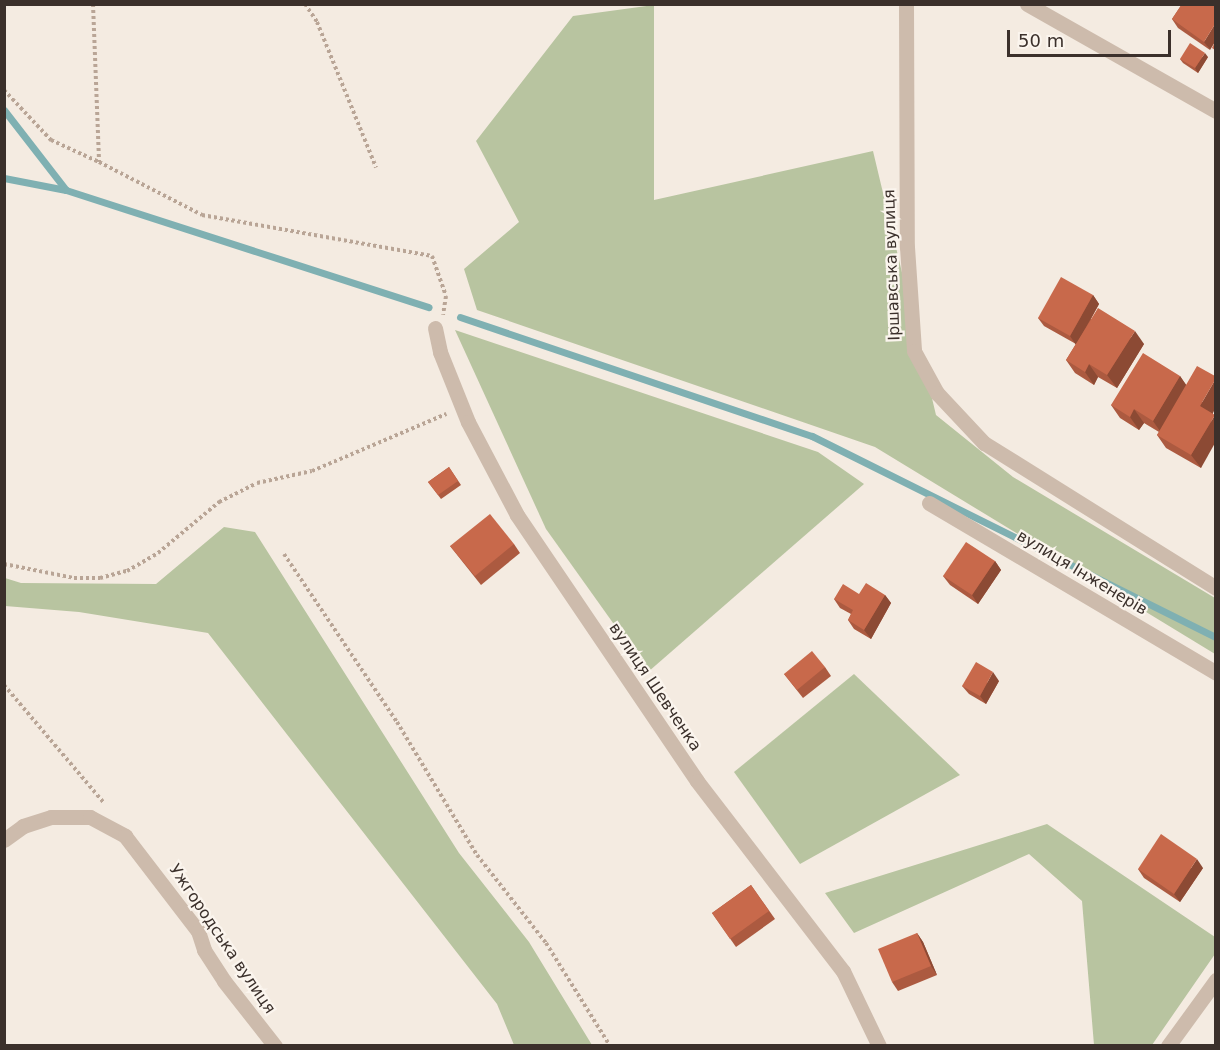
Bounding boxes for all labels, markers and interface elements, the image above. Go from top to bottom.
scale bar [1010,18,1174,56]
text: 50 m [1018,30,1064,51]
street label: Іршавська вулиця [880,189,904,341]
street label: вулиця Інженерів [1013,526,1151,620]
street label: вулиця Шевченка [605,619,705,755]
street label: Ужгородська вулиця [165,861,279,1017]

